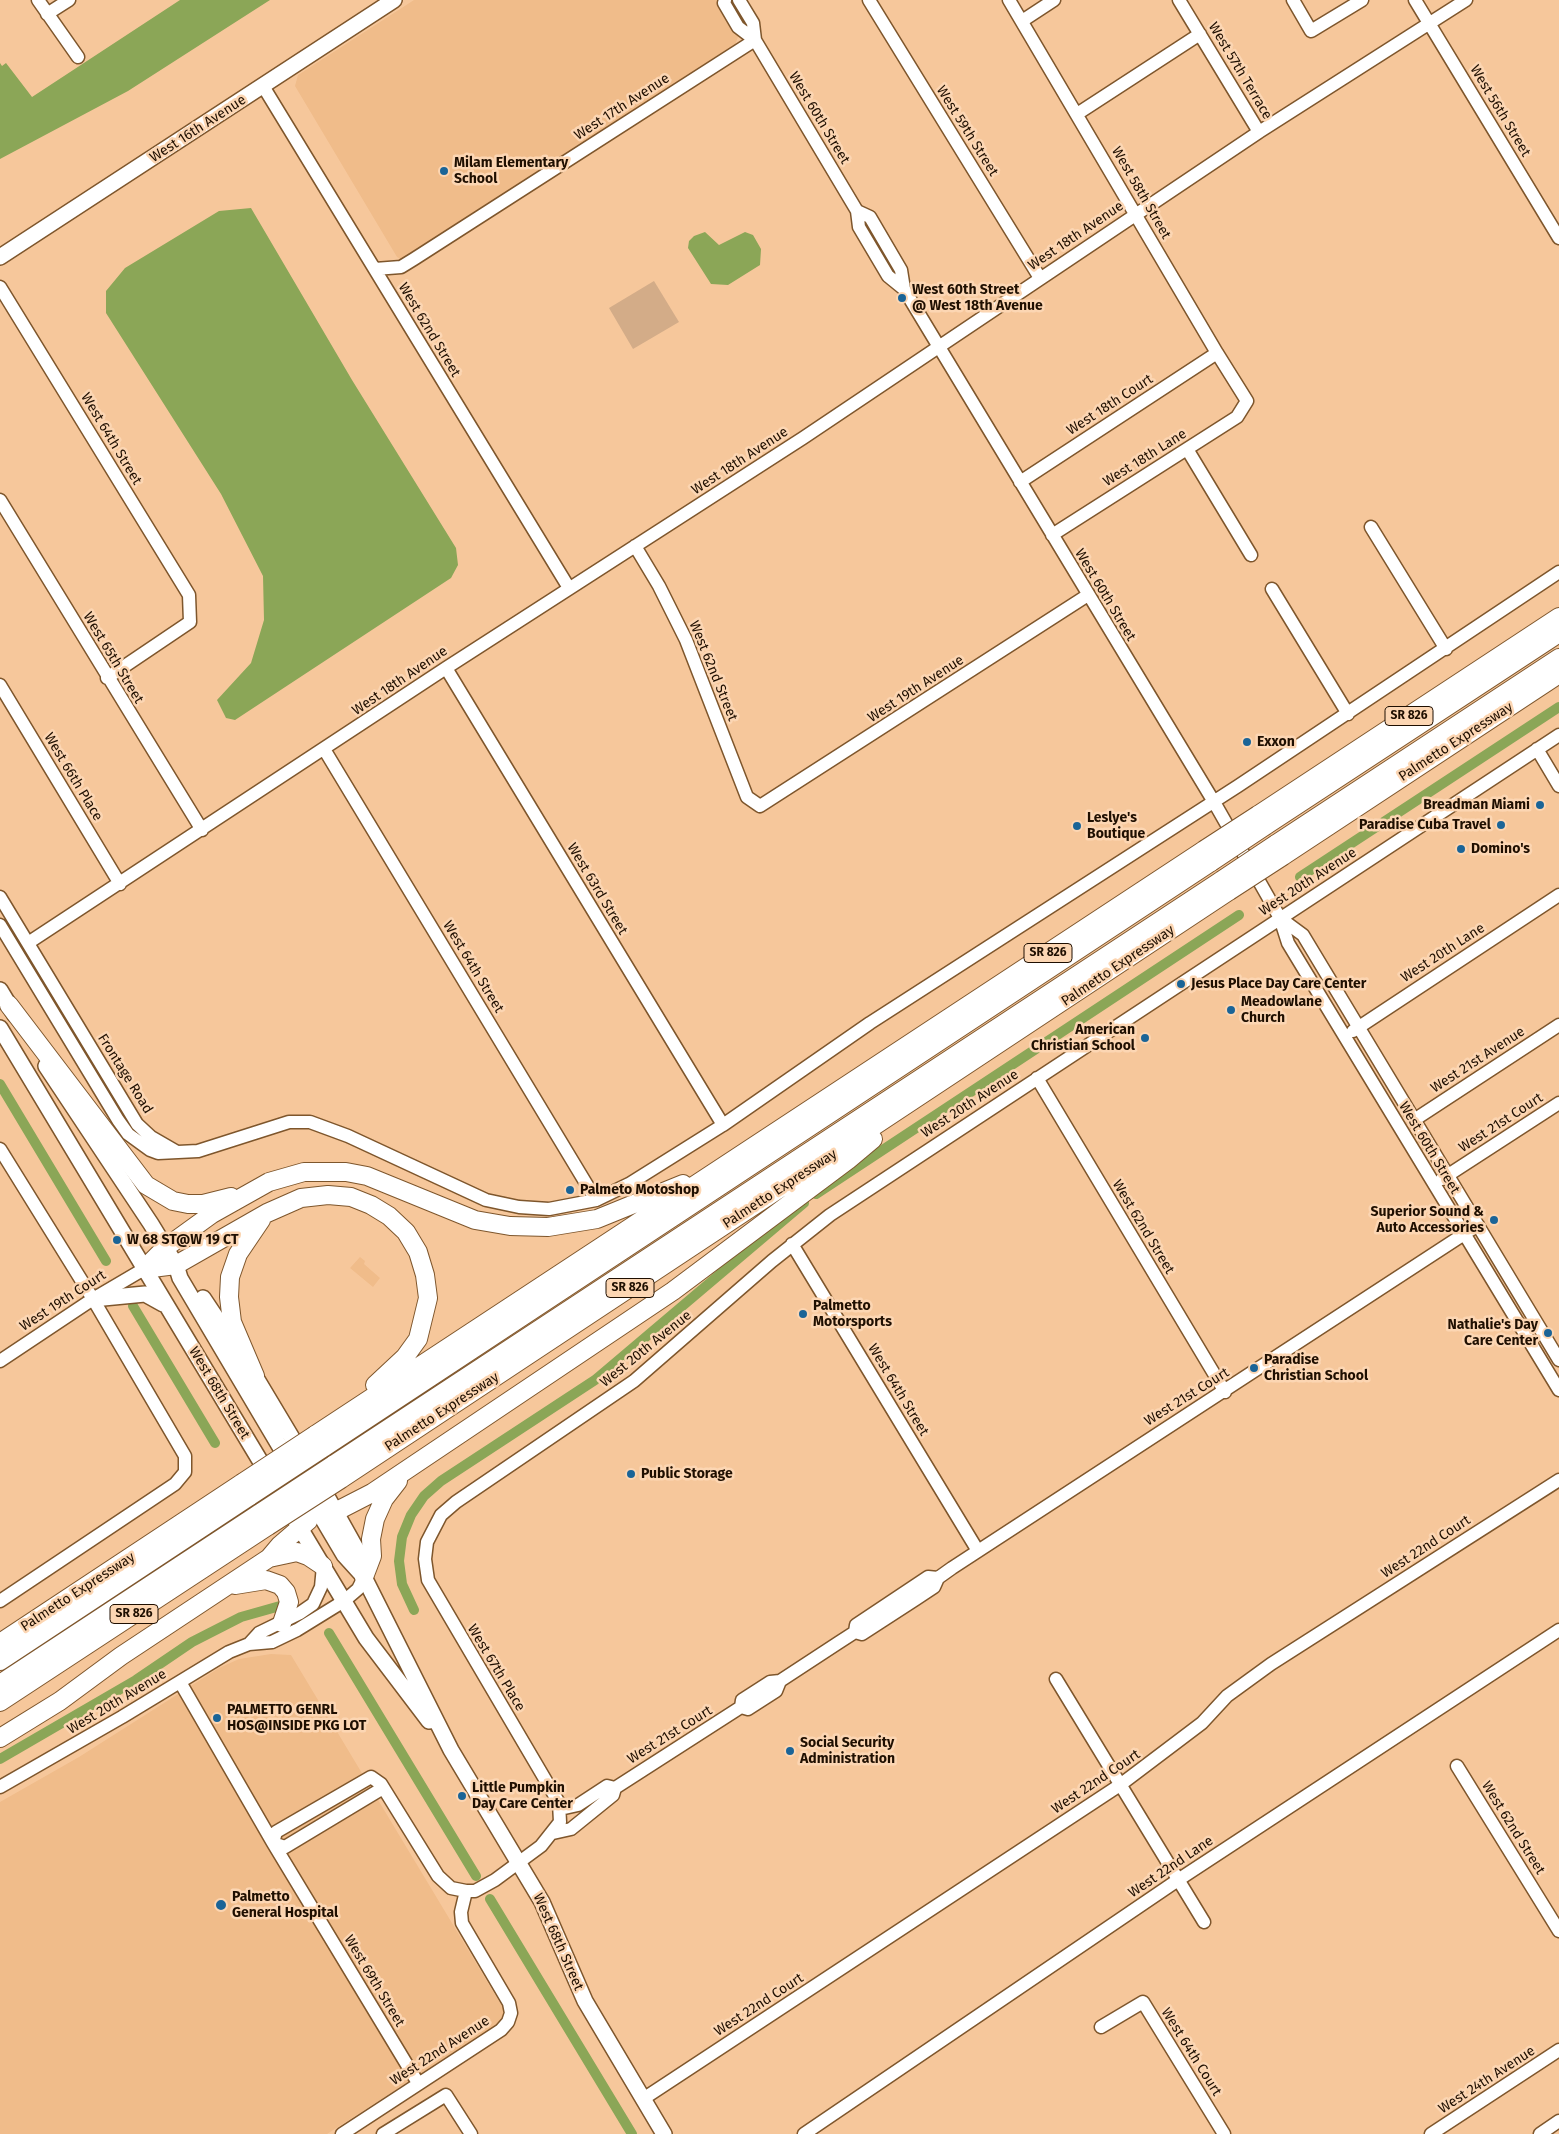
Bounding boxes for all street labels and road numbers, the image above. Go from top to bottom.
street label: West 57th Terrace [1204,19,1276,123]
street label: West 56th Street [1466,62,1534,160]
street label: West 60th Street [785,69,853,167]
street label: West 17th Avenue [571,70,673,144]
street label: West 59th Street [932,83,1002,179]
street label: West 16th Avenue [147,92,249,166]
street label: West 58th Street [1108,144,1174,242]
street label: West 18th Avenue [1025,198,1127,274]
street label: West 62nd Street [394,280,464,380]
street label: West 18th Court [1064,371,1156,439]
street label: West 64th Street [77,390,145,488]
street label: West 18th Avenue [689,424,791,498]
street label: West 18th Lane [1100,426,1190,490]
street label: West 60th Street [1071,546,1139,644]
street label: West 65th Street [79,609,147,707]
street label: West 62nd Street [685,618,741,724]
street label: West 18th Avenue [349,643,451,719]
street label: West 19th Avenue [865,652,967,726]
street label: Palmetto Expressway [1396,699,1516,785]
road number: SR 826 [1385,706,1433,726]
street label: West 66th Place [40,730,106,824]
street label: West 63rd Street [563,840,631,938]
street label: West 20th Avenue [1256,844,1360,920]
street label: West 64th Street [439,918,507,1016]
street label: West 20th Lane [1398,920,1488,986]
street label: Palmetto Expressway [1058,922,1178,1010]
road number: SR 826 [1024,944,1072,962]
street label: West 21st Avenue [1428,1023,1528,1097]
street label: Frontage Road [94,1031,156,1117]
street label: West 20th Avenue [918,1066,1022,1142]
street label: West 21st Court [1456,1090,1546,1156]
street label: West 60th Street [1395,1099,1463,1197]
street label: Palmetto Expressway [720,1146,840,1232]
street label: West 62nd Street [1108,1177,1178,1277]
street label: West 19th Court [17,1267,109,1335]
road number: SR 826 [606,1278,654,1298]
street label: West 20th Avenue [597,1307,695,1391]
street label: West 64th Street [864,1341,932,1439]
street label: West 68th Street [185,1344,253,1442]
street label: West 21st Court [1142,1364,1232,1430]
street label: Palmetto Expressway [382,1369,502,1455]
street label: West 22nd Court [1378,1512,1474,1582]
street label: Palmetto Expressway [18,1549,138,1635]
road number: SR 826 [110,1605,158,1624]
street label: West 67th Place [463,1622,529,1714]
street label: West 20th Avenue [64,1666,170,1738]
street label: West 21st Court [625,1702,715,1768]
street label: West 22nd Court [1049,1746,1143,1818]
street label: West 62nd Street [1478,1778,1548,1878]
street label: West 22nd Lane [1125,1832,1217,1902]
street label: West 68th Street [529,1891,587,1993]
street label: West 69th Street [340,1932,408,2030]
street label: West 22nd Court [711,1970,807,2040]
street label: West 64th Court [1157,2005,1225,2099]
street label: West 22nd Avenue [387,2013,493,2089]
street label: West 24th Avenue [1436,2043,1538,2117]

